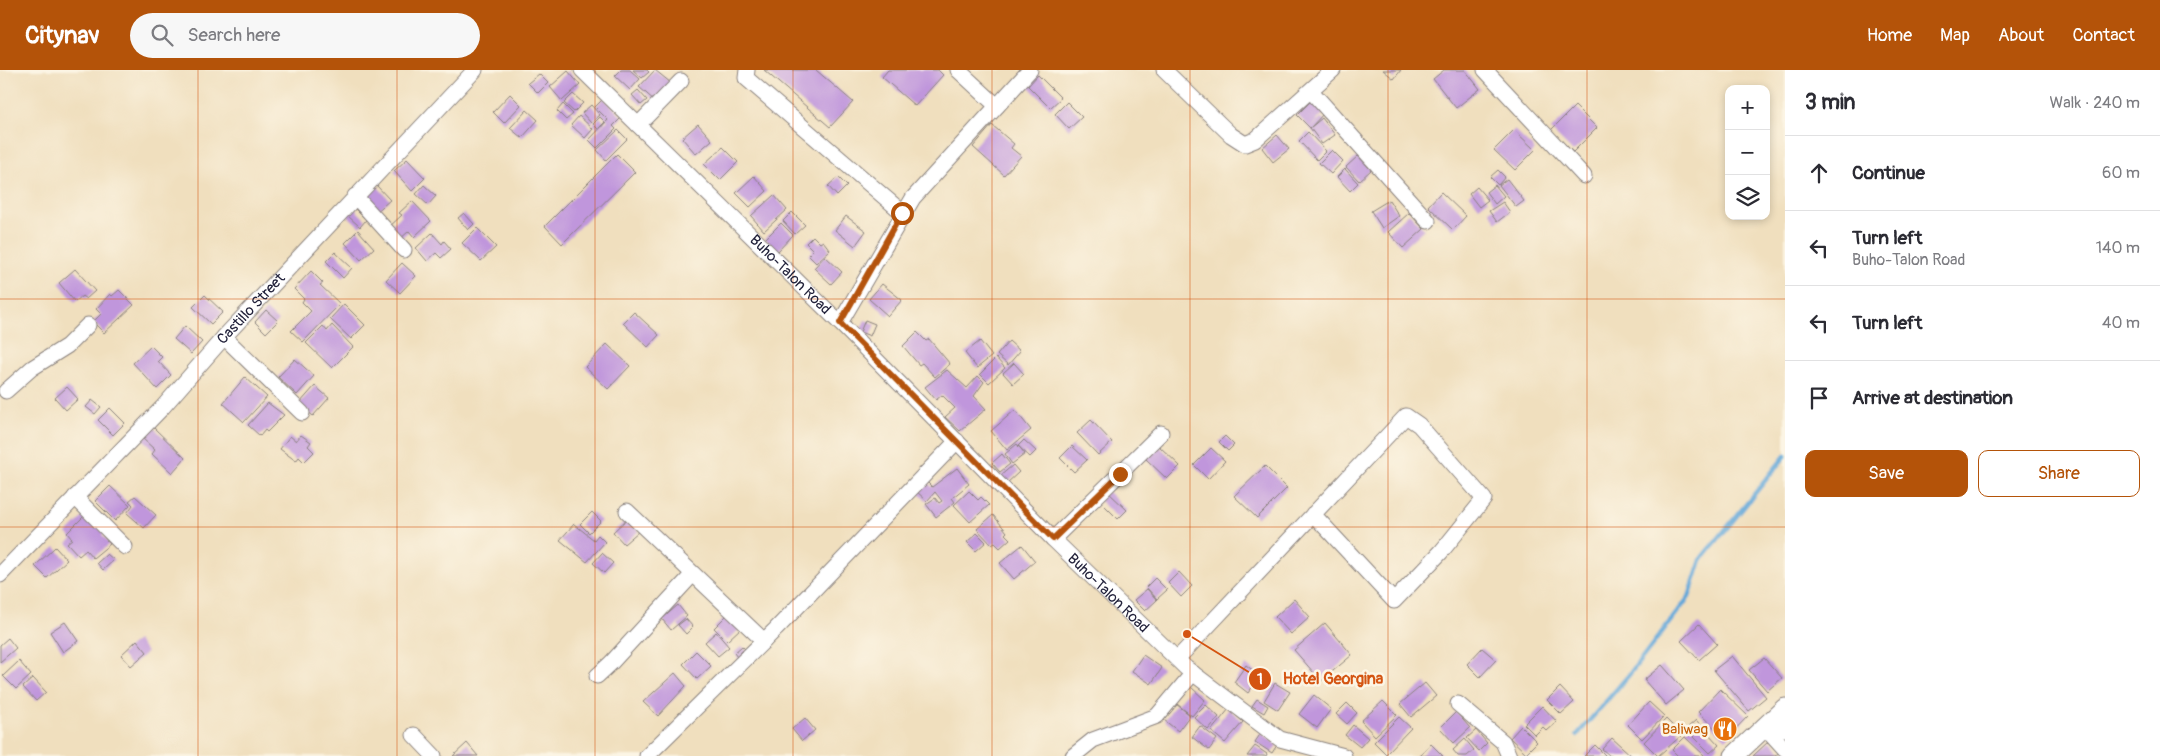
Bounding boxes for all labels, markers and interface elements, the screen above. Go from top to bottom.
search box [130,13,480,58]
text: Citynav [25,21,100,50]
icon: search [148,21,176,49]
text: Search here [188,23,280,47]
text: Home [1867,24,1912,47]
text: Map [1940,24,1970,47]
text: About [1998,24,2044,47]
text: Contact [2072,24,2135,47]
map controls [1725,85,1770,220]
button: + [1725,85,1770,130]
text: 3 min [1805,89,1855,116]
text: Walk · 240 m [2049,93,2140,113]
button: − [1725,130,1770,175]
icon: ahead [1805,159,1833,187]
text: Continue [1852,161,1925,185]
text: 60 m [2102,163,2140,183]
button: layers [1725,175,1770,220]
route start [891,202,914,225]
text: Turn left [1852,226,1922,250]
street label: Buho-Talon Road [746,231,835,319]
icon: left [1805,234,1833,262]
text: 140 m [2096,238,2140,258]
text: Buho-Talon Road [1852,250,1965,270]
street label: Castillo Street [213,269,290,348]
icon: left [1805,309,1833,337]
text: Turn left [1852,311,1922,335]
text: 40 m [2102,313,2140,333]
icon: arrive [1805,384,1833,412]
text: Arrive at destination [1852,386,2013,410]
button: Save [1805,450,1968,497]
button: Share [1978,450,2140,497]
route end [1109,463,1132,486]
street label: Buho-Talon Road [1063,549,1153,637]
callout: Hotel Georgina [1247,663,1393,694]
text: Hotel Georgina [1283,669,1384,689]
text: 1 [1257,670,1263,689]
restaurant icon: Baliwag [1712,716,1738,742]
place label: Baliwag [1662,720,1708,739]

